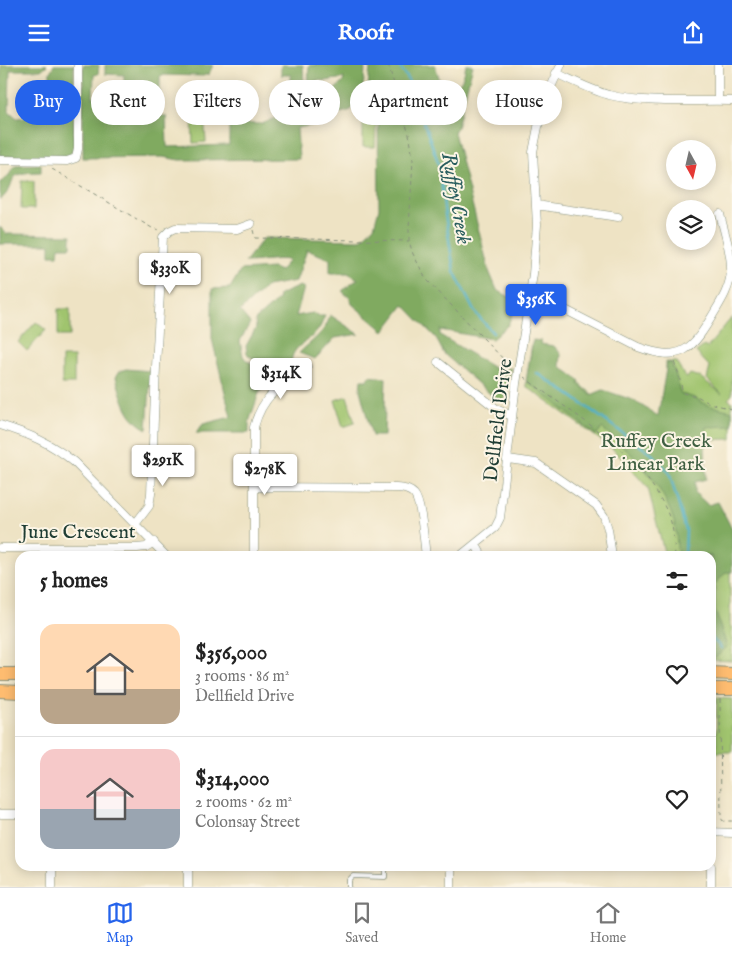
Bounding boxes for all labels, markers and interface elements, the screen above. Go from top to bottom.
icon: menu [25,19,53,47]
text: Roofr [338,19,394,47]
icon: share [679,19,707,47]
chip: Buy [15,80,81,125]
chip: Rent [91,80,165,125]
chip: Filters [175,80,259,125]
chip: New [269,80,340,125]
chip: Apartment [350,80,467,125]
chip: House [477,80,562,125]
north arrow [666,140,716,190]
map controls [666,140,716,250]
water label: Ruffey Creek [434,150,477,247]
button: layers [666,200,716,250]
pin: $330K [135,253,205,295]
text: $330K [150,259,190,279]
pin: $356K [501,283,571,326]
text: $356K [517,290,555,310]
pin: $314K [246,357,316,400]
street label: Dellfield Drive [479,357,518,483]
text: $314K [261,364,301,384]
park label: Ruffey Creek Linear Park [600,429,712,477]
pin: $291K [128,445,198,487]
text: $291K [143,451,183,471]
pin: $278K [230,453,300,496]
text: $278K [244,460,286,480]
street label: June Crescent [18,520,136,545]
icon: filters [663,567,691,595]
text: 5 homes [40,568,108,595]
text: $356,000 [195,640,267,667]
icon: home [80,644,140,704]
icon: heart [663,660,691,688]
text: 3 rooms · 86 m² [195,667,289,687]
text: Dellfield Drive [195,687,294,707]
text: $314,000 [195,766,270,793]
icon: home [80,769,140,829]
icon: heart [663,785,691,813]
text: 2 rooms · 62 m² [195,793,292,813]
text: Colonsay Street [195,813,300,833]
tab: Map [106,899,134,947]
tab: Saved [345,899,378,947]
tab: Home [590,899,626,947]

